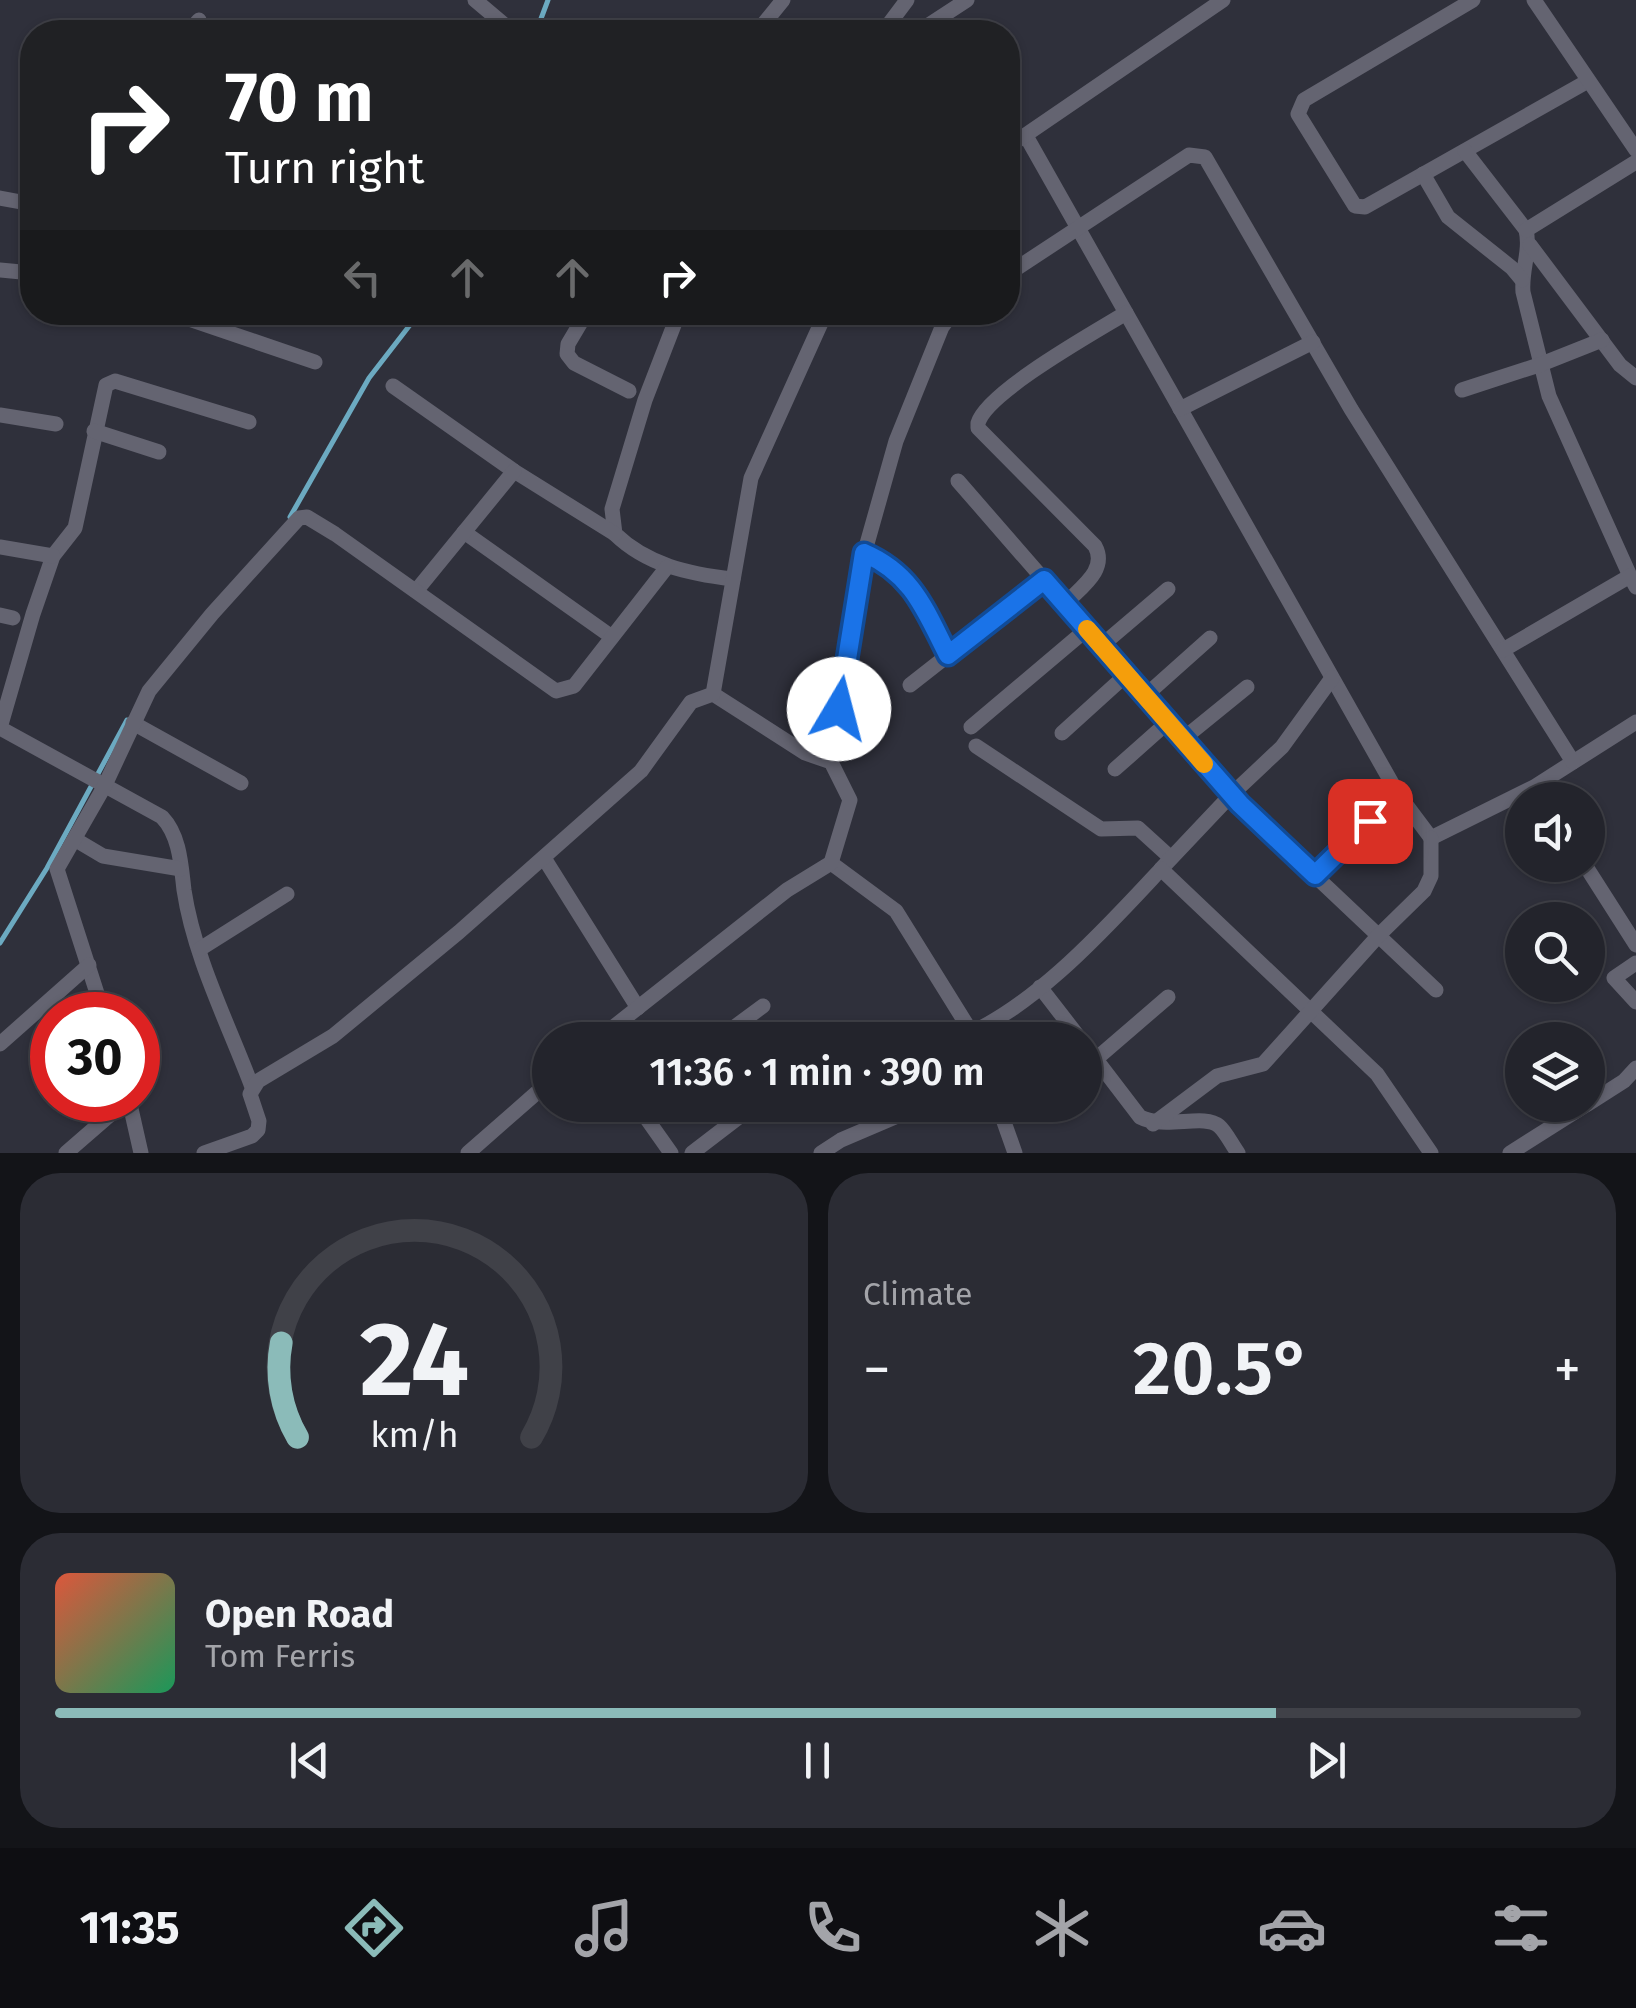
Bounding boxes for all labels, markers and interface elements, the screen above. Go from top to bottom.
text: 70 m [225,56,374,140]
icon: right [60,60,190,190]
text: Turn right [225,141,424,195]
icon: left [335,250,390,305]
icon: ahead [440,250,495,305]
icon: ahead [545,250,600,305]
icon: right [650,250,705,305]
position arrow [787,657,891,761]
pin [1328,779,1413,864]
map controls [1505,782,1605,1122]
button: sound [1505,782,1605,882]
icon: arrive [1343,794,1398,849]
button: search [1505,902,1605,1002]
speed limit sign: 30 [30,992,160,1122]
button: layers [1505,1022,1605,1122]
text: 11:36 · 1 min · 390 m [650,1049,984,1095]
text: Climate [863,1275,972,1313]
text: 24 [359,1298,469,1423]
text: 20.5° [1133,1324,1311,1414]
text: − [863,1337,891,1403]
text: + [1554,1337,1581,1403]
text: km/h [370,1414,458,1456]
text: Open Road [205,1591,394,1637]
text: Tom Ferris [205,1637,355,1675]
icon: previous [282,1733,337,1788]
icon: pause [790,1733,845,1788]
icon: next [1299,1733,1354,1788]
icon: directions [339,1893,409,1963]
icon: music [569,1893,639,1963]
icon: phone [798,1893,868,1963]
icon: climate [1027,1893,1097,1963]
icon: car [1257,1893,1327,1963]
icon: filters [1486,1893,1556,1963]
text: 11:35 [80,1901,180,1955]

